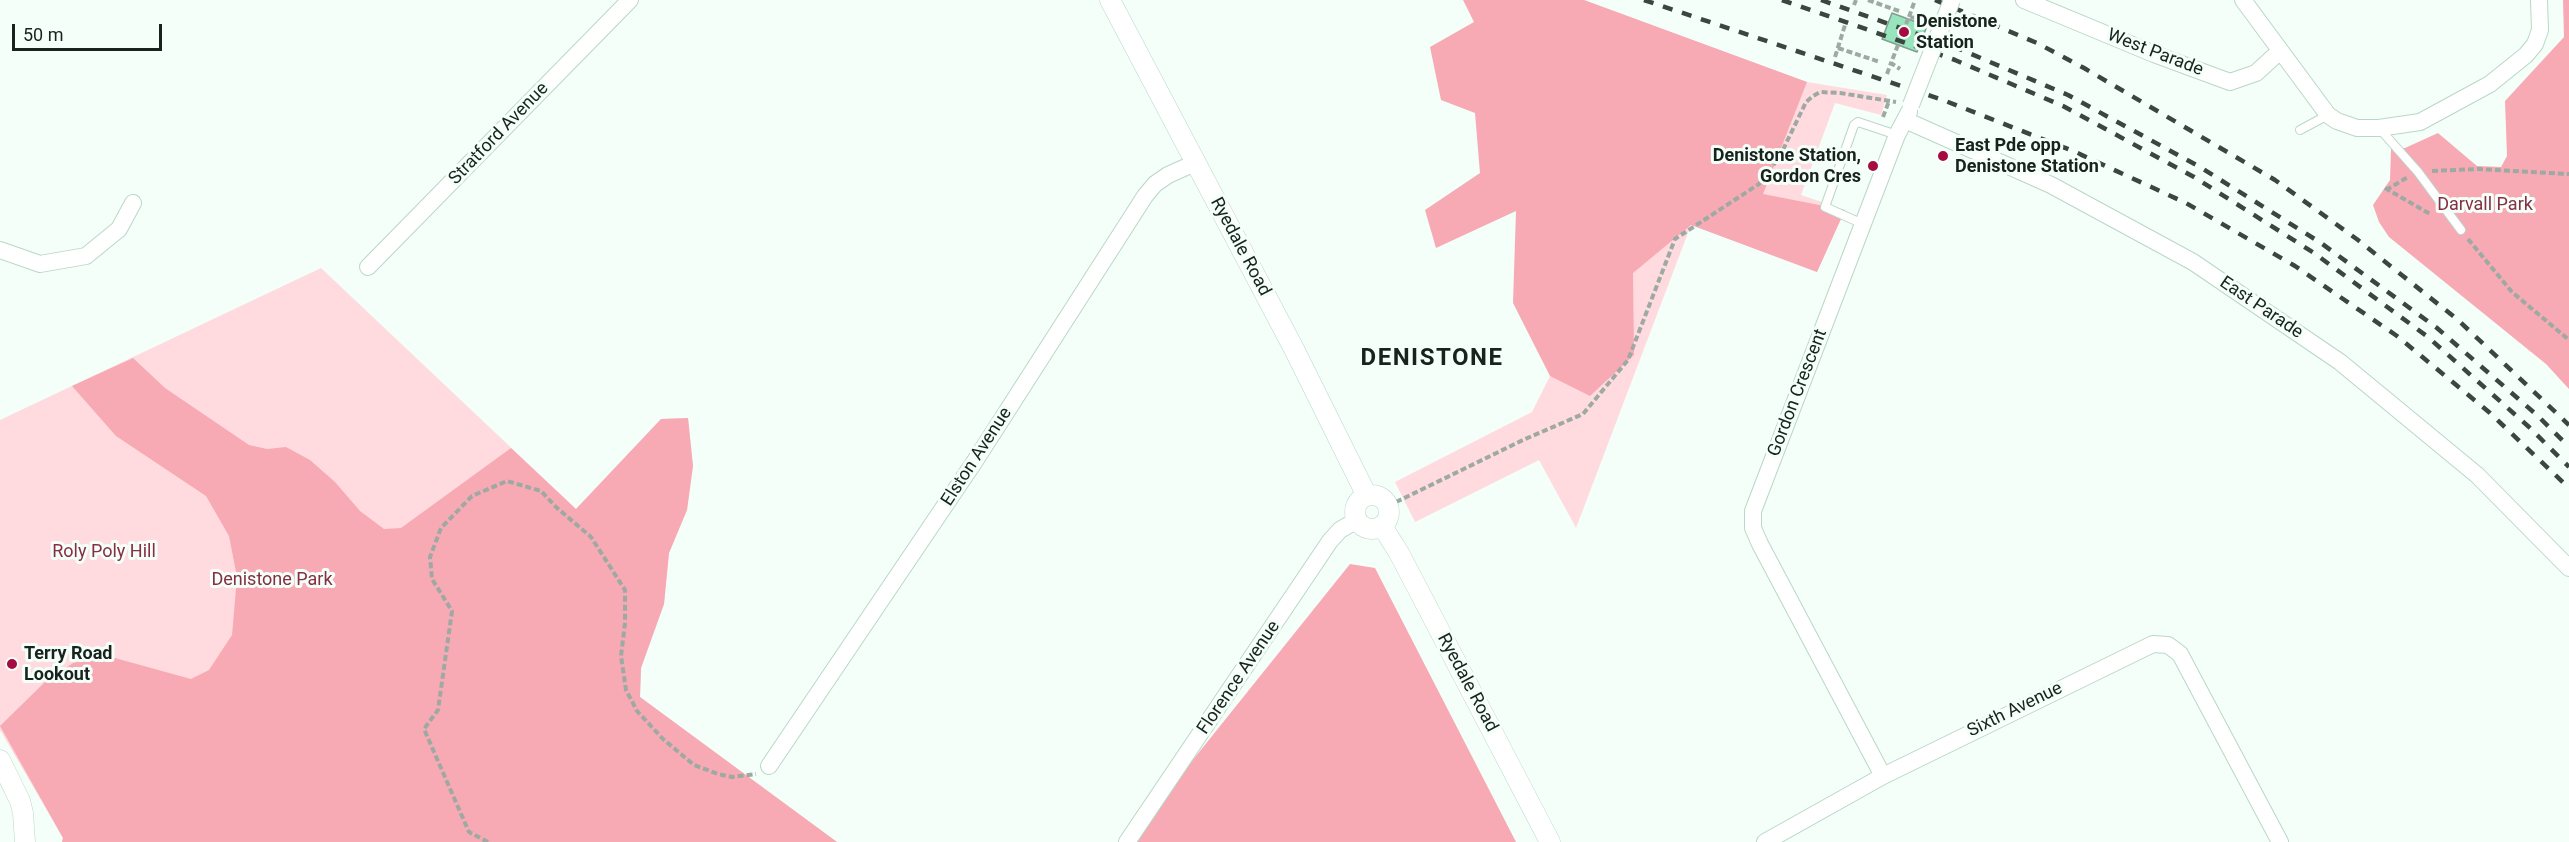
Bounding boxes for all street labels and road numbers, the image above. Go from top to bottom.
street label: West Parade [2104,25,2206,81]
street label: Stratford Avenue [445,78,553,190]
street label: Ryedale Road [1205,194,1275,300]
street label: East Parade [2215,272,2307,344]
street label: Gordon Crescent [1764,326,1832,460]
street label: Elston Avenue [937,404,1017,510]
street label: Florence Avenue [1193,617,1285,739]
street label: Ryedale Road [1432,630,1502,736]
street label: Sixth Avenue [1964,678,2066,742]

